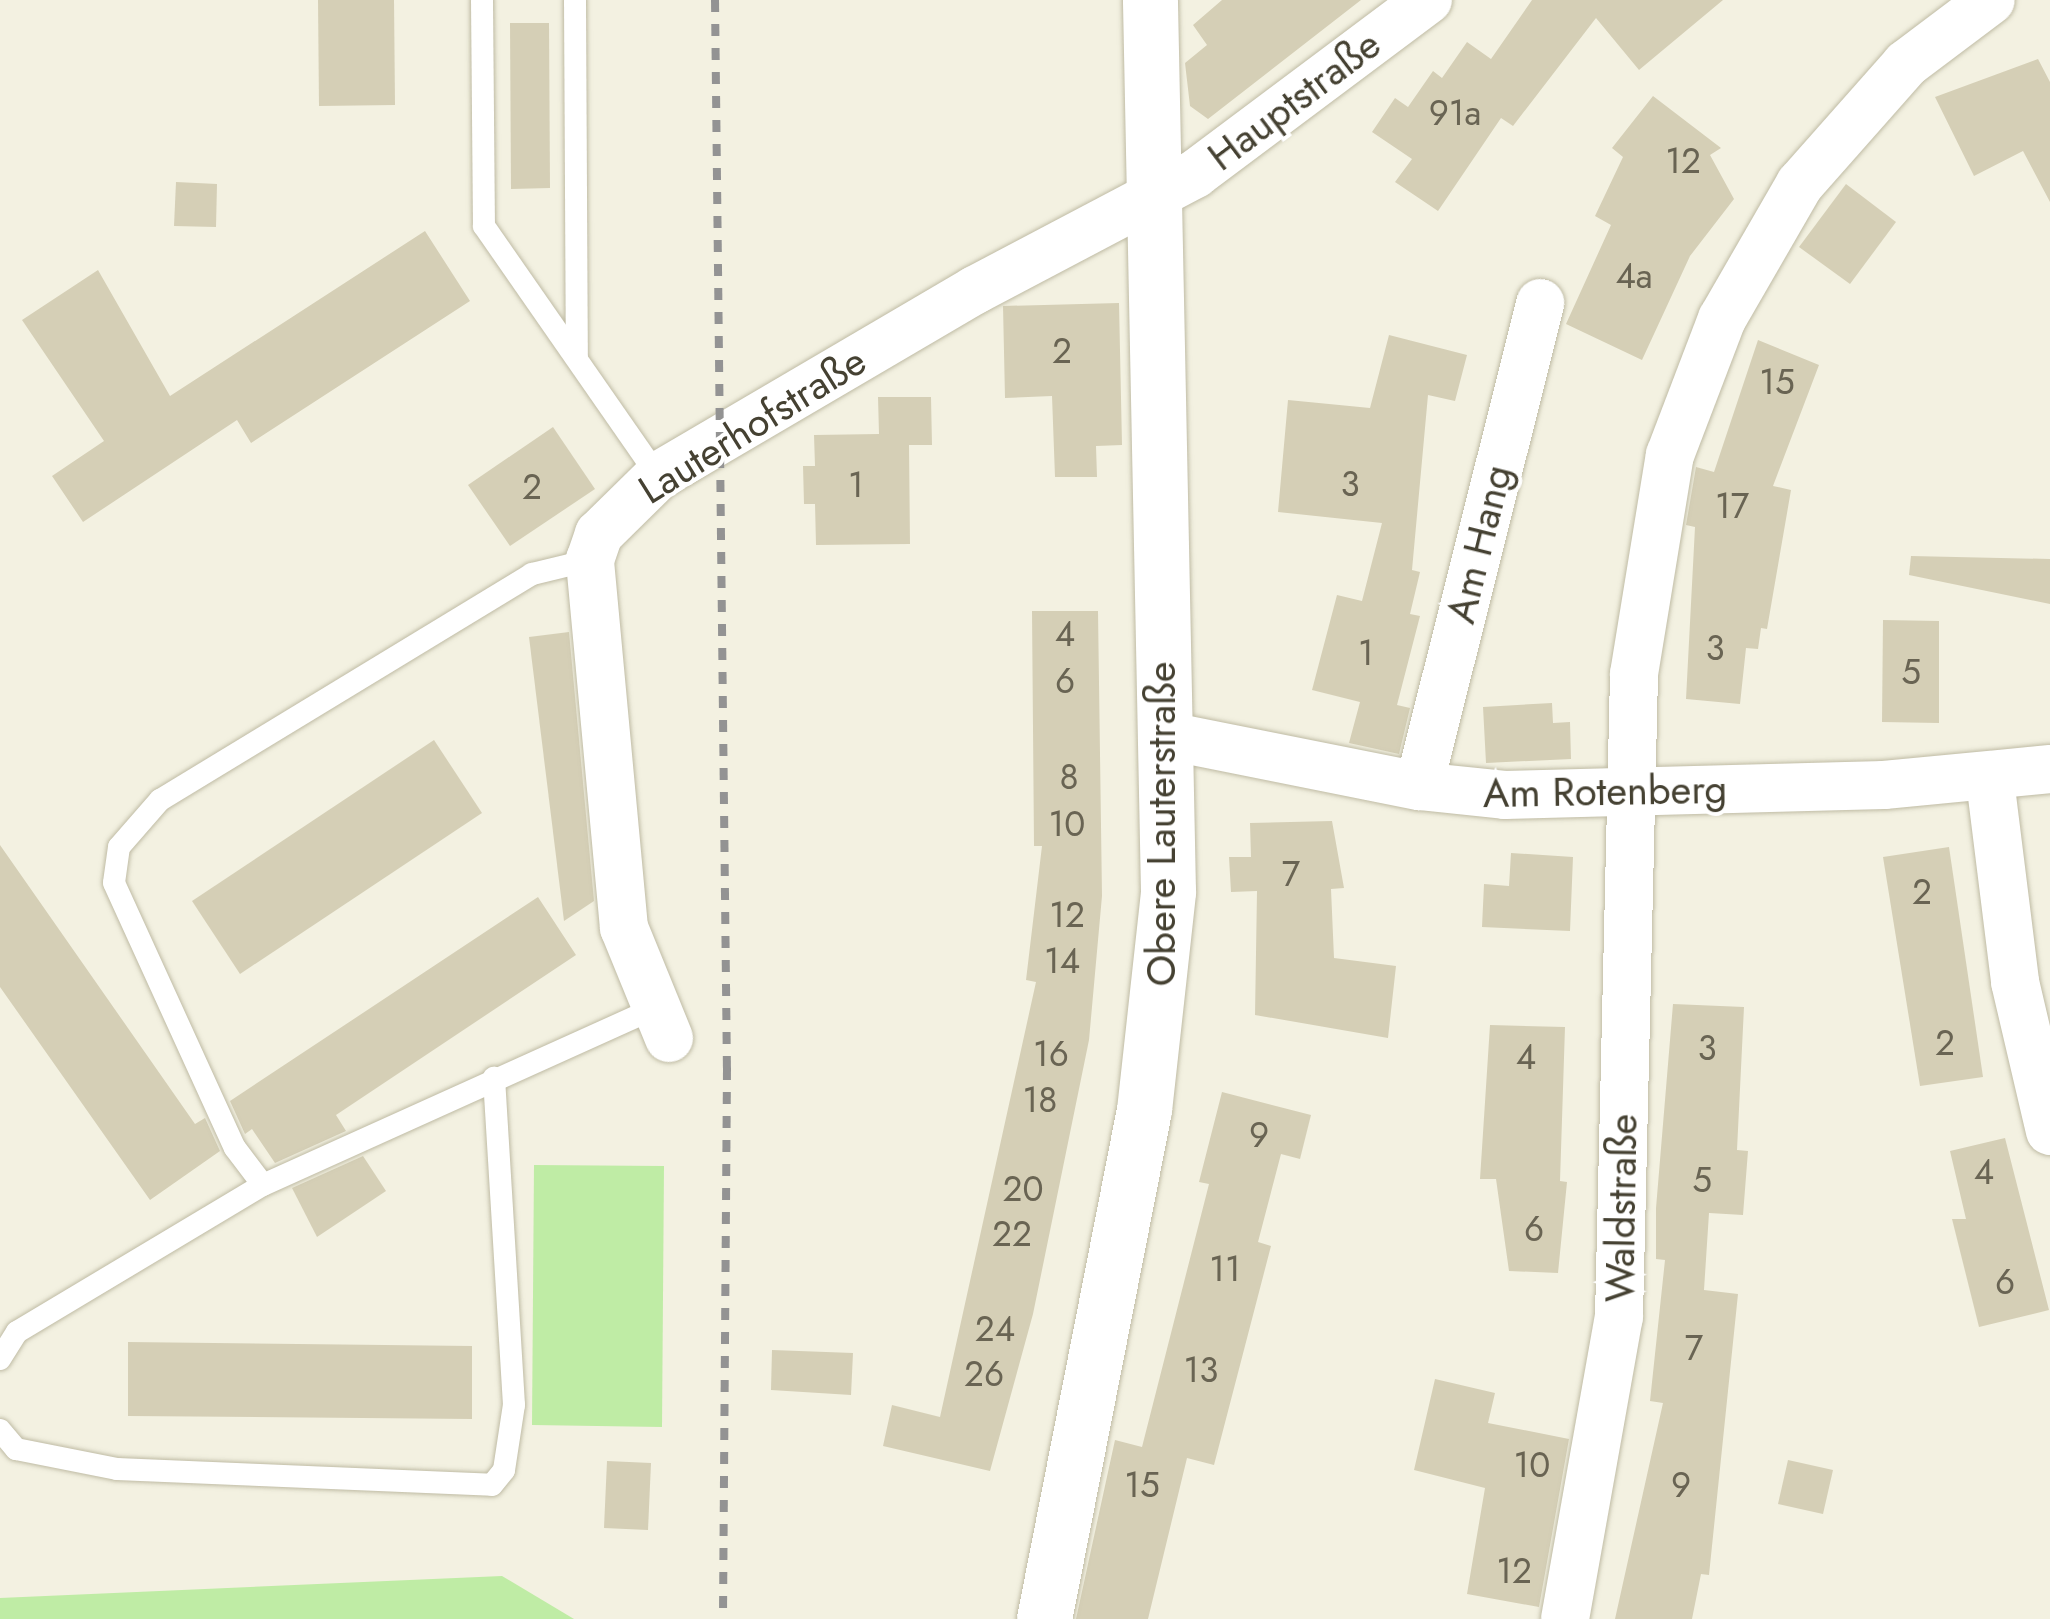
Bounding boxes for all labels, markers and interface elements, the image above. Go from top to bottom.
street label: Hauptstraße [1198,20,1390,180]
house number: 91a [1429,92,1481,134]
house number: 12 [1665,140,1701,182]
house number: 4a [1615,255,1653,297]
house number: 2 [1052,330,1072,372]
street label: Lauterhofstraße [630,336,874,514]
house number: 15 [1759,361,1795,403]
street label: Am Hang [1436,460,1522,628]
house number: 3 [1340,463,1360,505]
house number: 1 [848,464,864,506]
house number: 2 [522,466,542,508]
house number: 17 [1715,485,1749,527]
house number: 4 [1055,613,1075,655]
house number: 3 [1705,627,1725,669]
house number: 1 [1358,632,1374,674]
house number: 5 [1901,651,1921,693]
house number: 6 [1055,660,1075,702]
street label: Obere Lauterstraße [1137,662,1185,986]
house number: 8 [1059,756,1079,798]
street label: Am Rotenberg [1482,765,1728,817]
house number: 10 [1049,803,1085,845]
house number: 7 [1282,853,1300,895]
house number: 2 [1912,871,1932,913]
house number: 12 [1049,894,1085,936]
house number: 14 [1044,940,1080,982]
house number: 2 [1935,1022,1955,1064]
house number: 3 [1697,1027,1717,1069]
house number: 16 [1033,1033,1069,1075]
house number: 4 [1516,1036,1536,1078]
house number: 18 [1023,1079,1057,1121]
street label: Waldstraße [1595,1113,1647,1303]
house number: 9 [1249,1114,1269,1156]
house number: 4 [1974,1151,1994,1193]
house number: 5 [1692,1159,1712,1201]
house number: 20 [1003,1168,1043,1210]
house number: 6 [1524,1208,1544,1250]
house number: 22 [992,1213,1032,1255]
house number: 11 [1209,1248,1241,1290]
house number: 6 [1995,1261,2015,1303]
house number: 24 [975,1308,1015,1350]
house number: 7 [1685,1327,1703,1369]
house number: 13 [1184,1349,1218,1391]
house number: 26 [964,1353,1004,1395]
house number: 10 [1514,1444,1550,1486]
house number: 15 [1124,1464,1160,1506]
house number: 9 [1671,1464,1691,1506]
house number: 12 [1496,1550,1532,1592]

